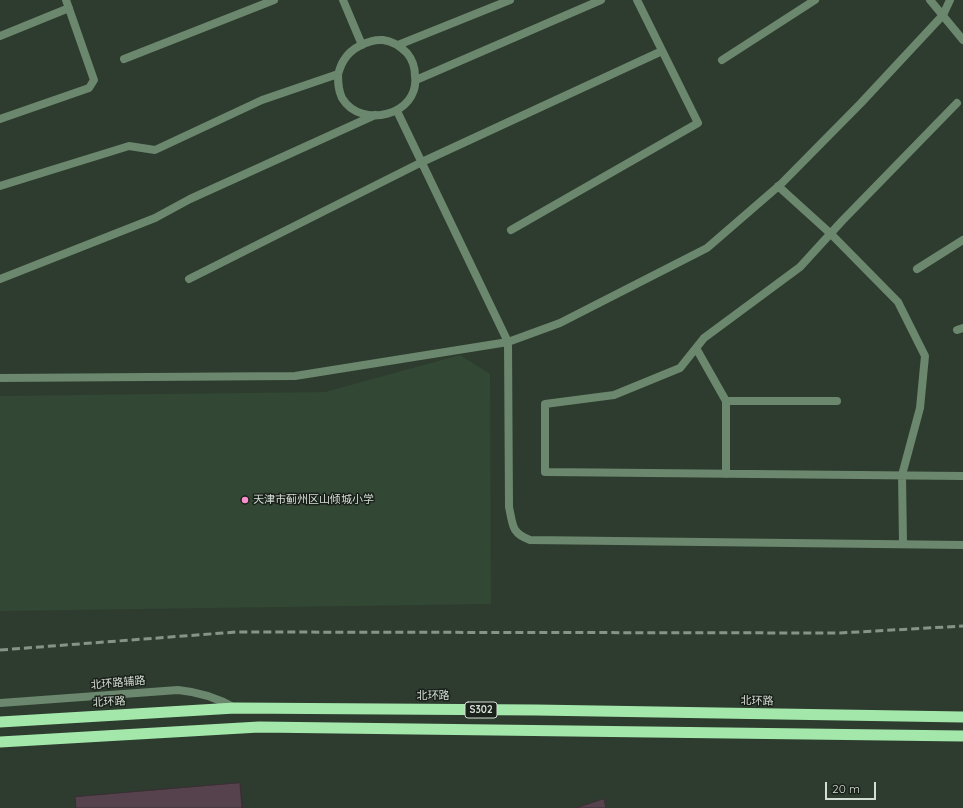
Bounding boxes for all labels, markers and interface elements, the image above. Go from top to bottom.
place label: 天津市蓟州区山倾城小学 [253,493,374,507]
marker: 天津市蓟州区山倾城小学 [240,495,250,505]
street label: 北环路辅路 [90,674,146,692]
street label: 北环路 [417,689,449,703]
street label: 北环路 [740,694,774,708]
street label: 北环路 [92,695,126,709]
road number: S302 [465,702,497,718]
scale bar [827,774,878,800]
text: 20 m [832,781,860,796]

